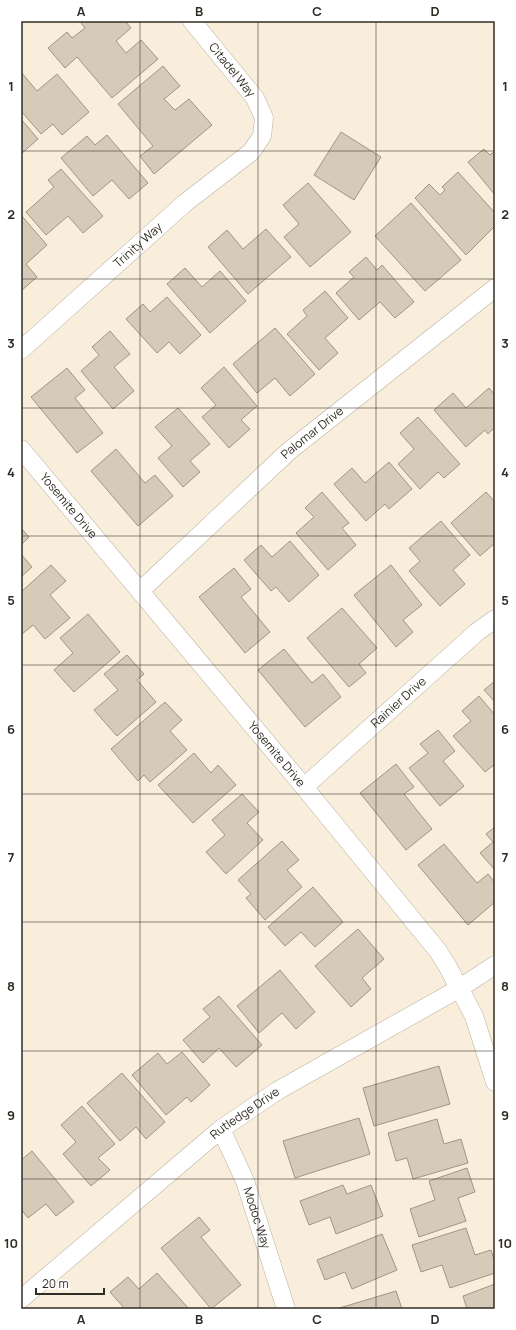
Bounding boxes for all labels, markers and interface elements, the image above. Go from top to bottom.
text: A [77,2,86,20]
text: B [195,2,203,20]
text: C [312,2,322,20]
text: D [430,2,440,20]
street label: Citadel Way [205,39,260,101]
text: 1 [8,77,14,95]
text: 1 [502,77,508,95]
text: 2 [7,205,15,223]
text: 2 [501,205,509,223]
street label: Trinity Way [109,218,166,271]
text: 3 [7,334,15,352]
text: 3 [501,334,509,352]
street label: Palomar Drive [277,402,347,462]
text: 4 [7,463,15,481]
text: 4 [501,463,509,481]
street label: Yosemite Drive [36,469,101,542]
text: 5 [7,591,15,609]
text: 5 [501,591,509,609]
street label: Rainier Drive [367,673,430,731]
street label: Yosemite Drive [244,717,309,790]
text: 6 [7,720,15,738]
text: 6 [501,720,509,738]
text: 7 [8,848,15,866]
text: 7 [502,848,509,866]
text: 8 [7,977,15,995]
text: 8 [501,977,509,995]
street label: Rutledge Drive [206,1083,283,1143]
text: 9 [7,1106,15,1124]
text: 9 [501,1106,509,1124]
street label: Modoc Way [239,1185,275,1251]
text: 10 [4,1234,18,1252]
text: 10 [498,1234,512,1252]
scale bar [36,1270,104,1296]
text: 20 m [42,1275,69,1292]
text: A [77,1310,86,1328]
text: B [195,1310,203,1328]
text: C [312,1310,322,1328]
text: D [430,1310,440,1328]

